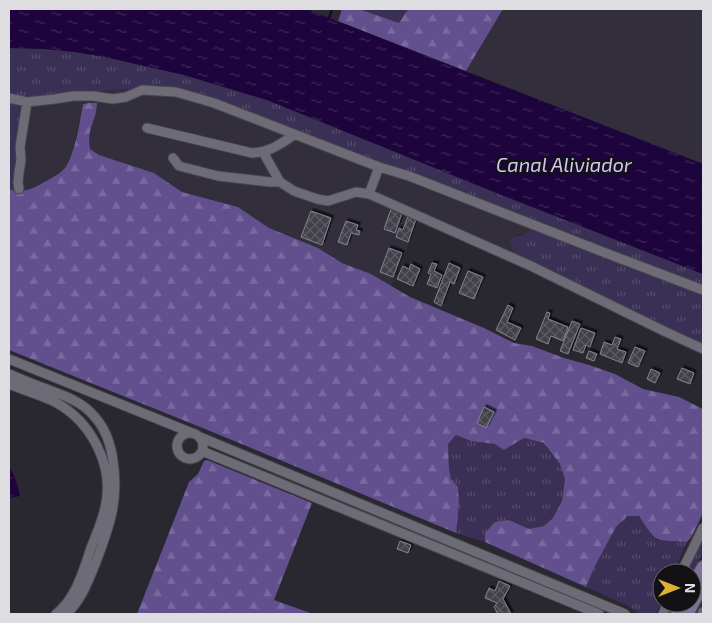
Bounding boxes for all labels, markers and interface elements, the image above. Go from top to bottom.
water label: Canal Aliviador [496,152,633,176]
north arrow [652,563,702,613]
text: N [682,583,699,593]

